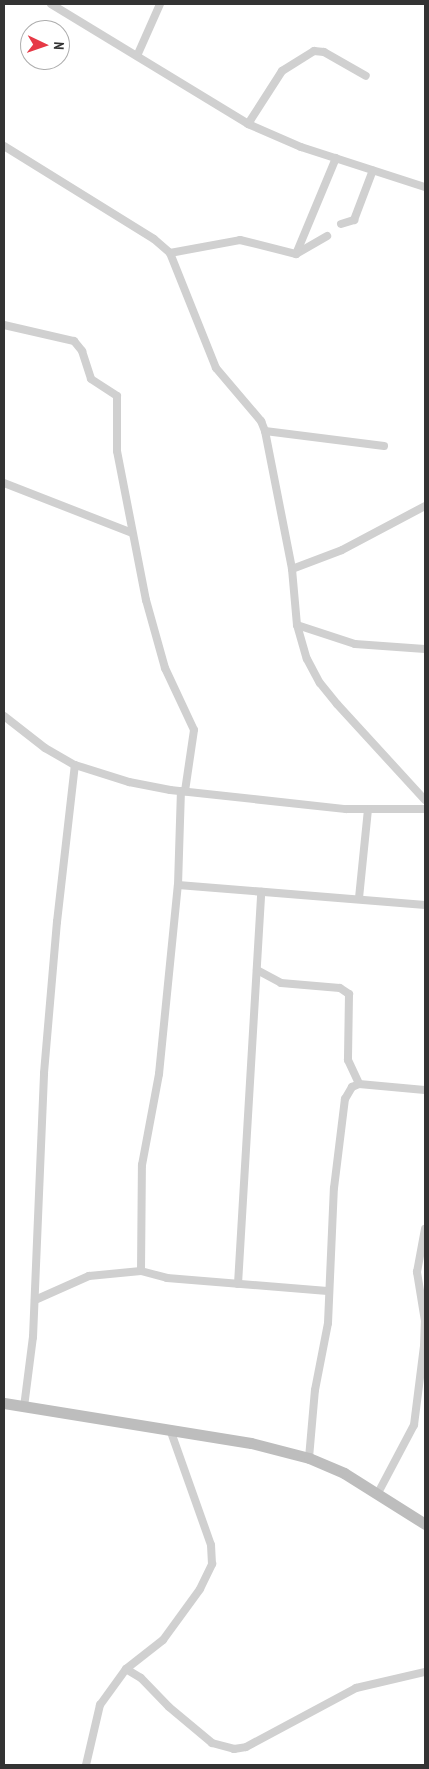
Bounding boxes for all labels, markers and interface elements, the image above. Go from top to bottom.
north arrow [20,20,70,70]
text: N [50,41,68,50]

